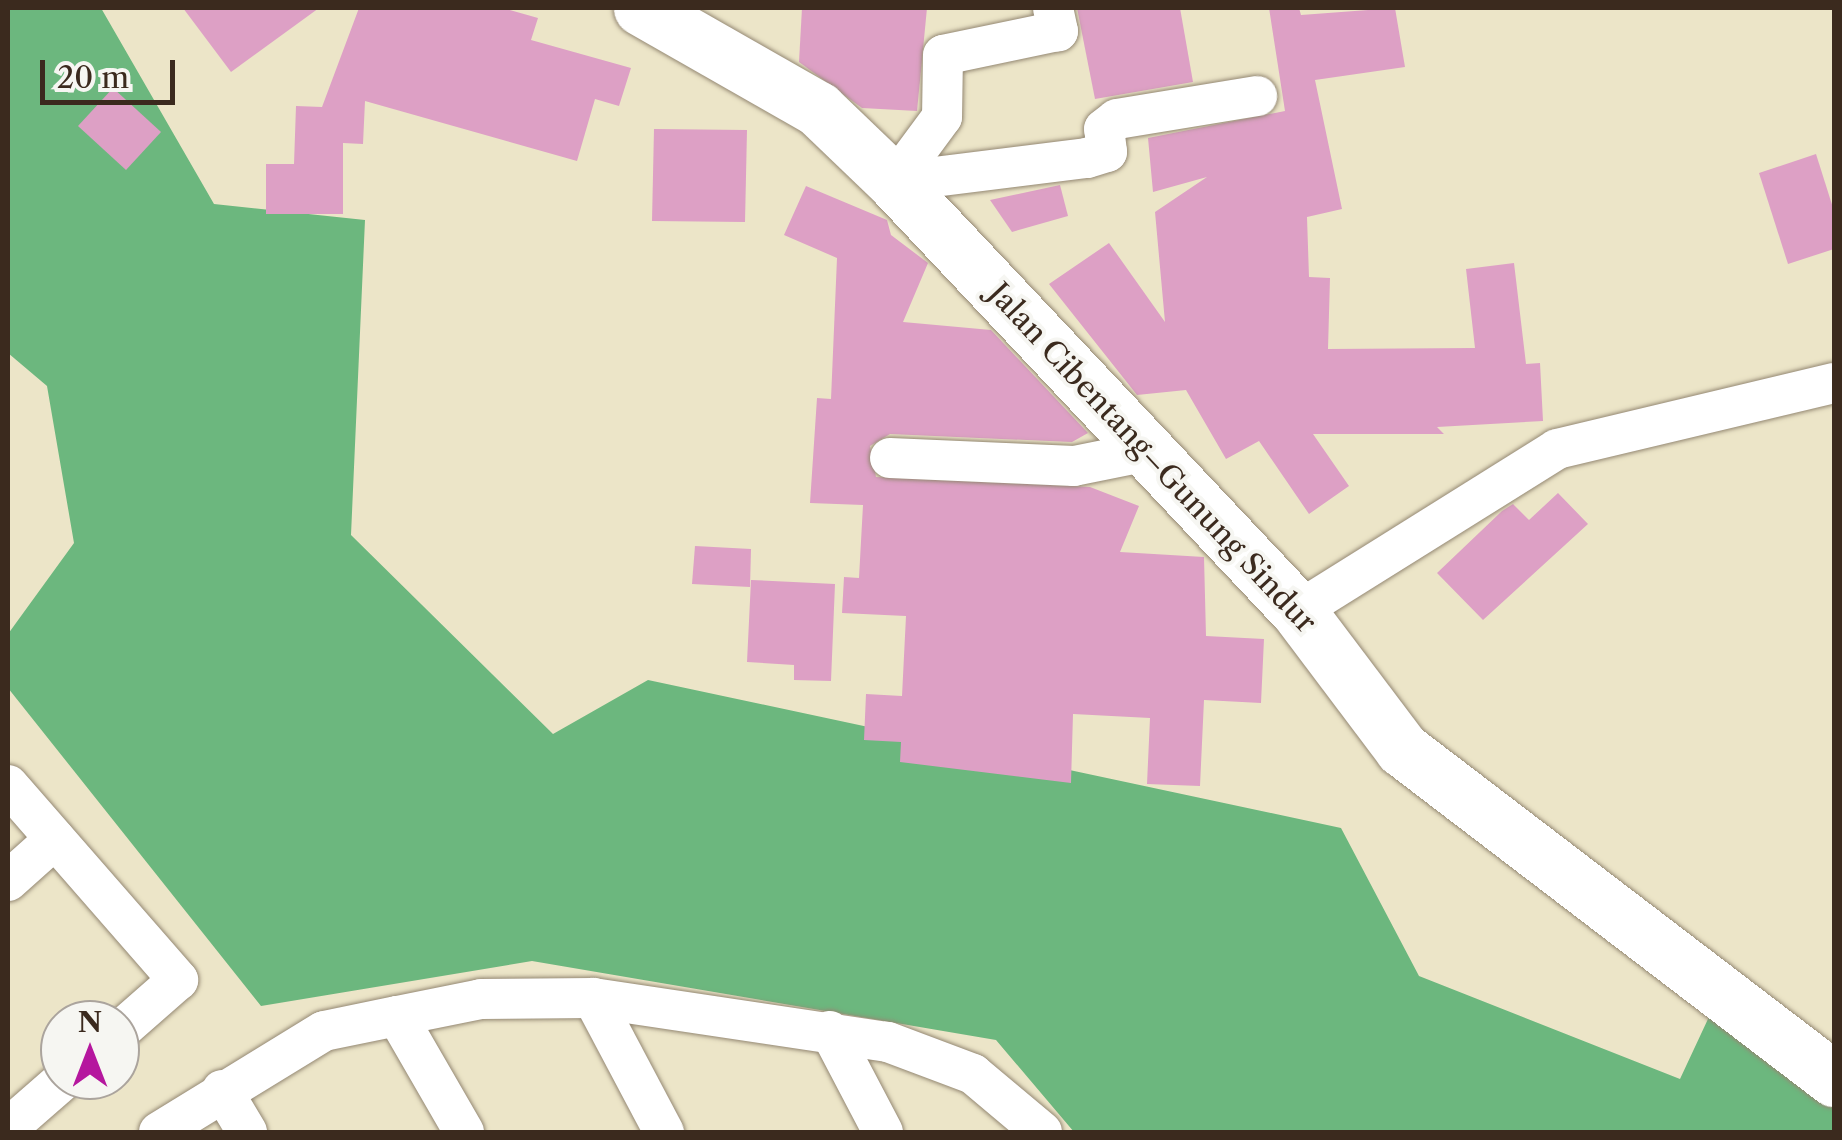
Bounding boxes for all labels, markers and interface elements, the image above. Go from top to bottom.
scale bar [45,40,180,102]
text: 20 m [57,59,129,96]
street label: Jalan Cibentang–Gunung Sindur [980,276,1324,640]
north arrow [40,1000,140,1100]
text: N [78,1005,102,1039]

